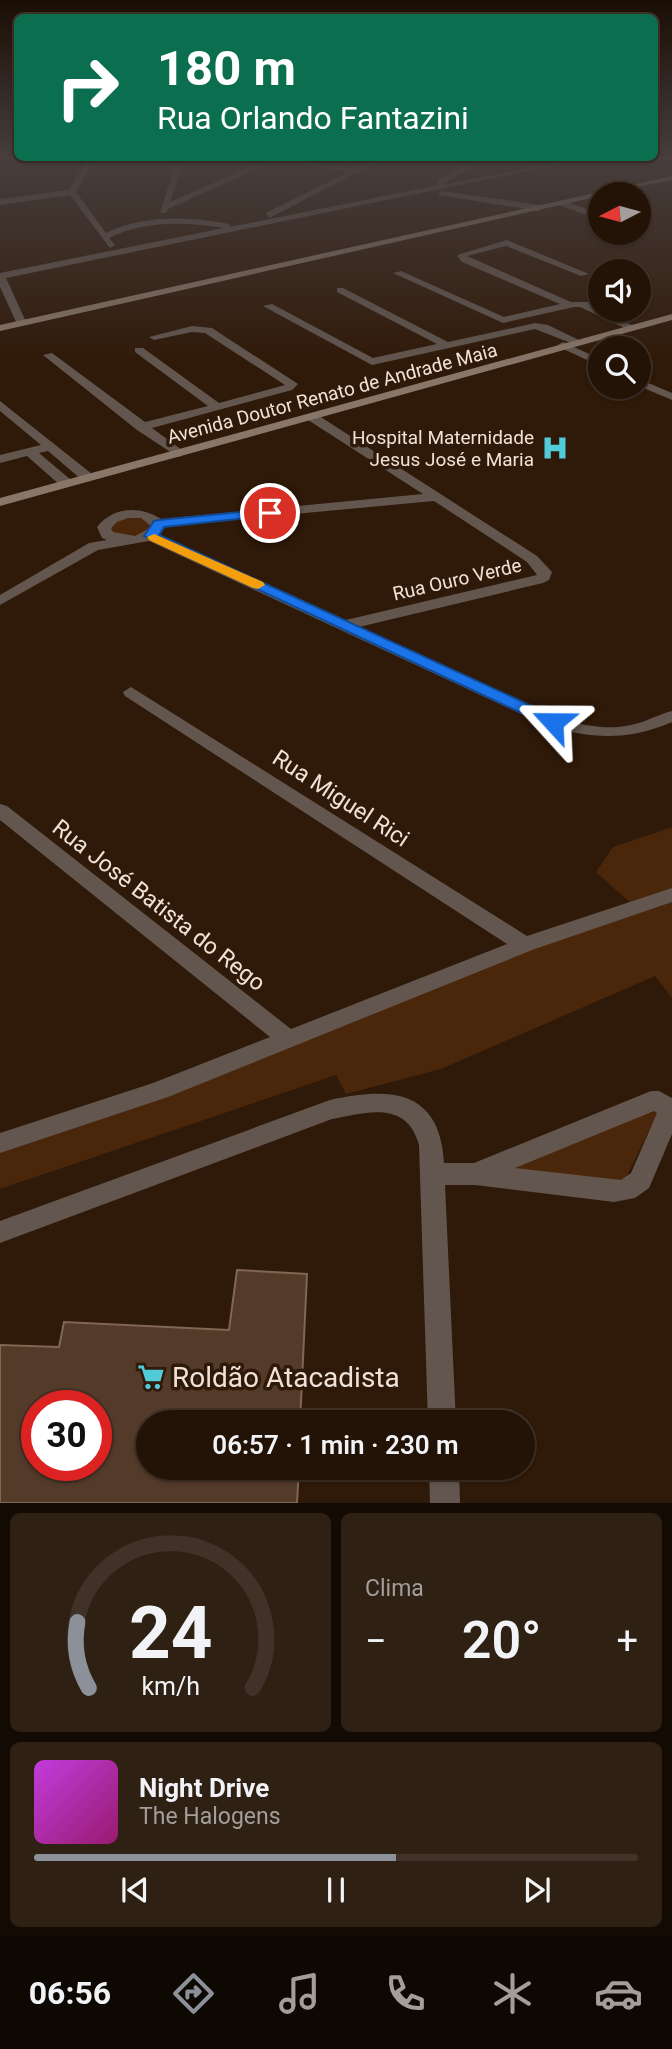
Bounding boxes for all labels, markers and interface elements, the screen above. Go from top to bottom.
text: 180 m [157,40,296,97]
icon: right [42,42,133,133]
text: Rua Orlando Fantazini [157,99,469,137]
north arrow [588,182,651,245]
map controls [588,182,651,399]
button: sound [588,259,651,322]
button: search [588,336,651,399]
street label: Avenida Doutor Renato de Andrade Maia [165,338,500,449]
place label: Hospital Maternidade Jesus José e Maria [352,426,534,471]
hospital icon: Hospital Maternidade Jesus José e Maria [540,433,570,463]
pin [240,483,300,543]
icon: arrive [251,494,289,532]
street label: Rua Ouro Verde [391,554,524,605]
position arrow [516,685,590,759]
street label: Rua Miguel Rici [267,744,414,853]
street label: Rua José Batista do Rego [47,814,270,997]
place label: Roldão Atacadista [172,1361,400,1394]
supermarket icon: Roldão Atacadista [136,1362,166,1392]
speed limit sign: 30 [21,1390,112,1481]
text: 06:57 · 1 min · 230 m [212,1430,459,1460]
text: Clima [365,1575,424,1602]
text: 24 [129,1591,212,1677]
text: 20° [462,1610,541,1671]
text: − [365,1619,387,1663]
text: + [616,1619,638,1663]
text: km/h [141,1672,200,1701]
text: Night Drive [139,1773,269,1803]
text: The Halogens [139,1803,281,1830]
icon: previous [116,1871,154,1909]
icon: pause [317,1871,355,1909]
icon: next [518,1871,556,1909]
icon: directions [169,1969,218,2018]
icon: music [275,1969,324,2018]
icon: phone [381,1969,430,2018]
icon: climate [488,1969,537,2018]
icon: car [594,1969,643,2018]
text: 06:56 [29,1974,111,2012]

